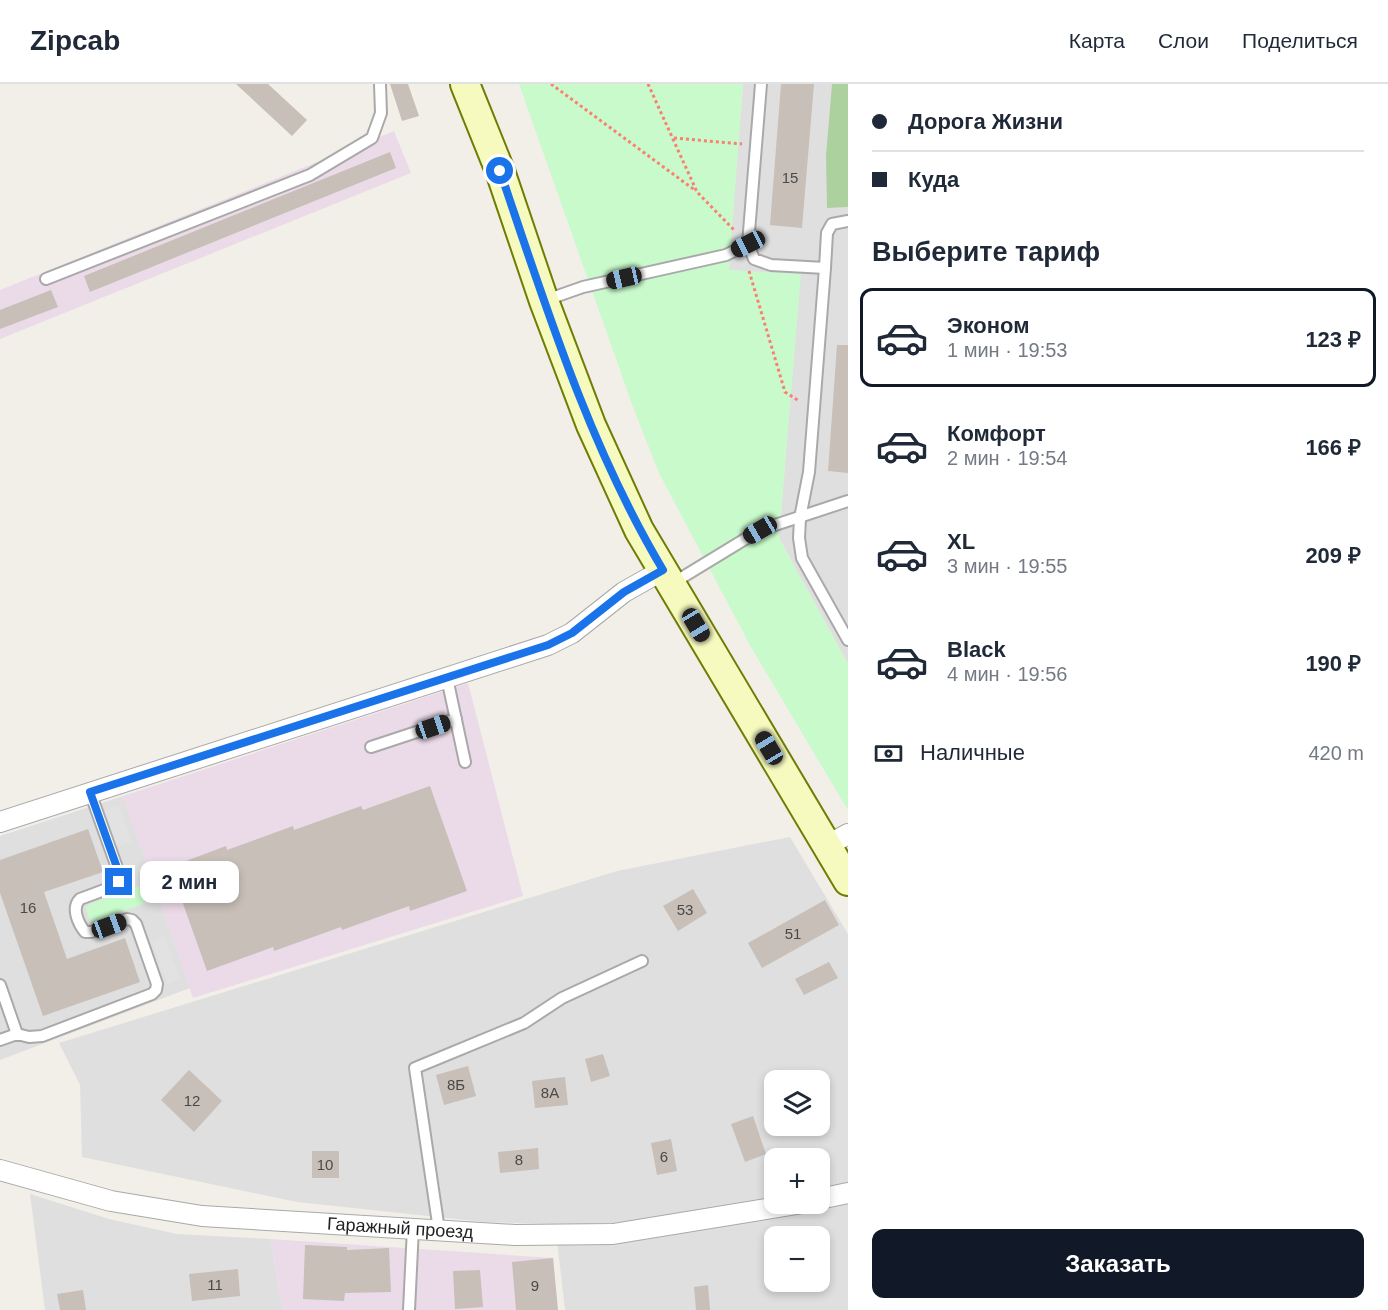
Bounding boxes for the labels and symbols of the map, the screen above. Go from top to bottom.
route start [486,157,513,184]
house number: 15 [782,169,798,186]
car [728,228,768,260]
car [604,265,644,291]
car [740,513,780,547]
car [679,605,713,645]
car [413,713,453,741]
car [752,728,786,768]
callout: 2 мин [140,861,239,903]
route end [105,868,132,895]
house number: 16 [20,899,36,916]
house number: 53 [677,901,693,918]
car [89,911,129,941]
house number: 51 [785,925,801,942]
house number: 8Б [447,1076,465,1093]
house number: 8А [541,1084,559,1101]
house number: 12 [184,1092,200,1109]
house number: 6 [660,1148,668,1165]
house number: 8 [515,1151,523,1168]
house number: 10 [317,1156,333,1173]
street label: Гаражный проезд [326,1214,474,1242]
house number: 11 [207,1276,223,1293]
house number: 9 [531,1277,539,1294]

